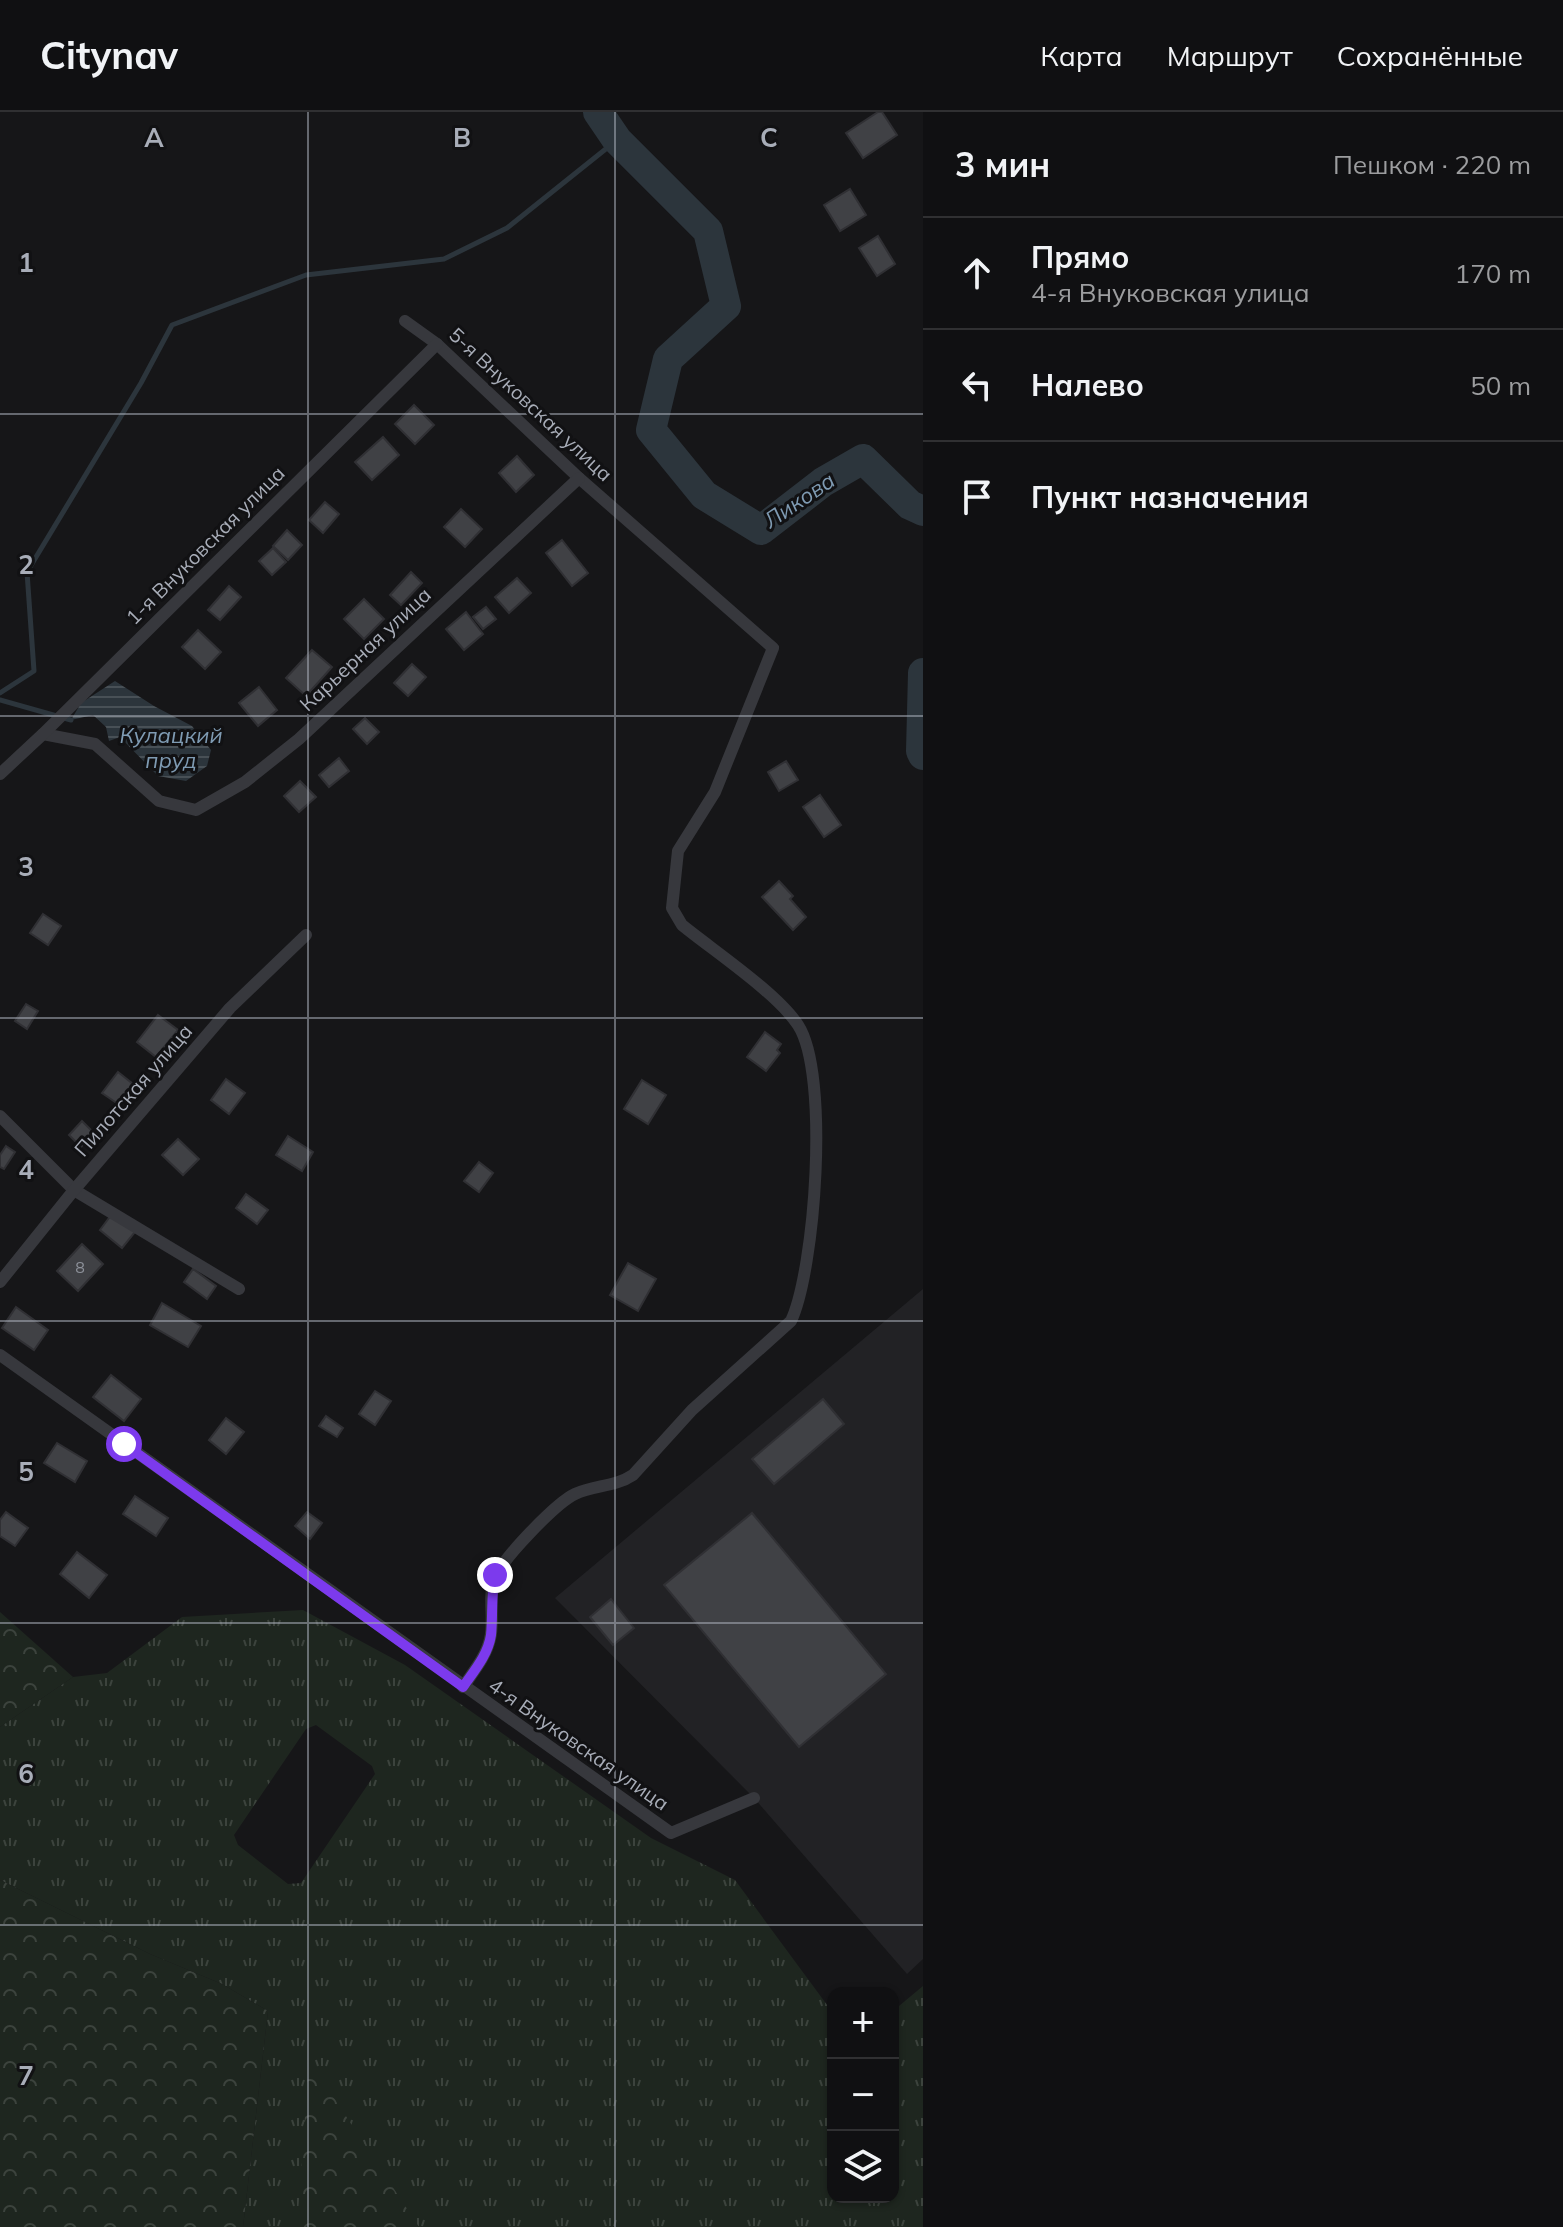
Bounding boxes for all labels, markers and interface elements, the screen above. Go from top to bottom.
text: Citynav [40,31,178,79]
text: Карта [1040,38,1123,73]
text: Маршрут [1167,38,1293,73]
text: Сохранённые [1337,38,1523,73]
text: A [144,121,164,154]
text: B [453,121,471,154]
text: C [760,121,778,154]
text: 3 мин [955,143,1050,186]
text: Пешком · 220 m [1333,148,1531,181]
text: Прямо [1031,238,1129,276]
text: 1 [18,246,34,279]
icon: ahead [955,251,999,295]
text: 170 m [1455,257,1531,290]
text: 4-я Внуковская улица [1031,276,1310,309]
street label: 5-я Внуковская улица [444,322,618,486]
icon: left [955,363,999,407]
text: Налево [1031,366,1144,404]
text: 50 m [1470,369,1531,402]
street label: 1-я Внуковская улица [120,460,290,630]
water label: Ликова [757,466,840,535]
icon: arrive [955,475,999,519]
text: Пункт назначения [1031,478,1309,516]
text: 2 [18,548,34,581]
street label: Карьерная улица [294,582,436,716]
water label: Кулацкий пруд [120,721,222,774]
text: 3 [18,850,34,883]
street label: Пилотская улица [69,1019,197,1161]
text: 4 [18,1153,34,1186]
house number: 8 [75,1257,85,1277]
route start [106,1426,142,1462]
text: 5 [18,1455,34,1488]
route end [477,1557,513,1593]
street label: 4-я Внуковская улица [484,1672,674,1816]
text: 6 [18,1757,34,1790]
map controls [827,1987,899,2203]
button: + [827,1987,899,2059]
text: 7 [18,2059,34,2092]
button: − [827,2059,899,2131]
button: layers [827,2131,899,2203]

